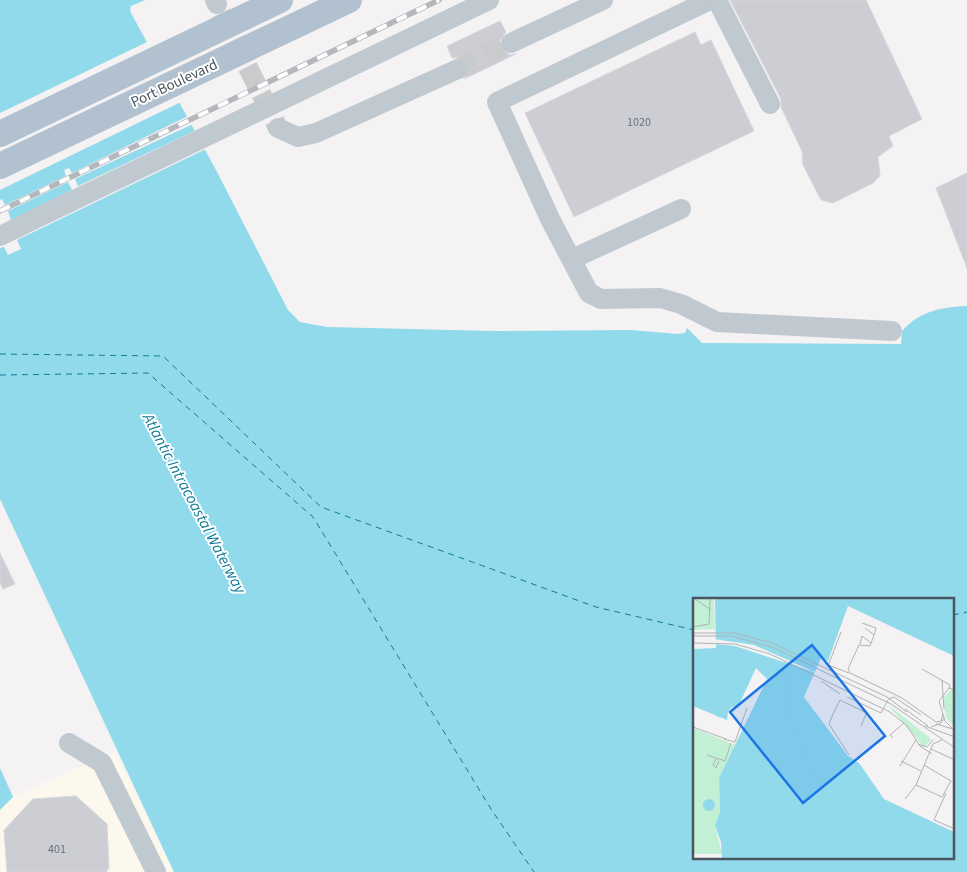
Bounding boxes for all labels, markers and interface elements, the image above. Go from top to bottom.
street label: Port Boulevard [127,54,221,113]
house number: 1020 [627,114,651,131]
water label: Atlantic Intracoastal Waterway [137,409,251,598]
inset map [693,598,954,860]
house number: 401 [48,841,66,858]

